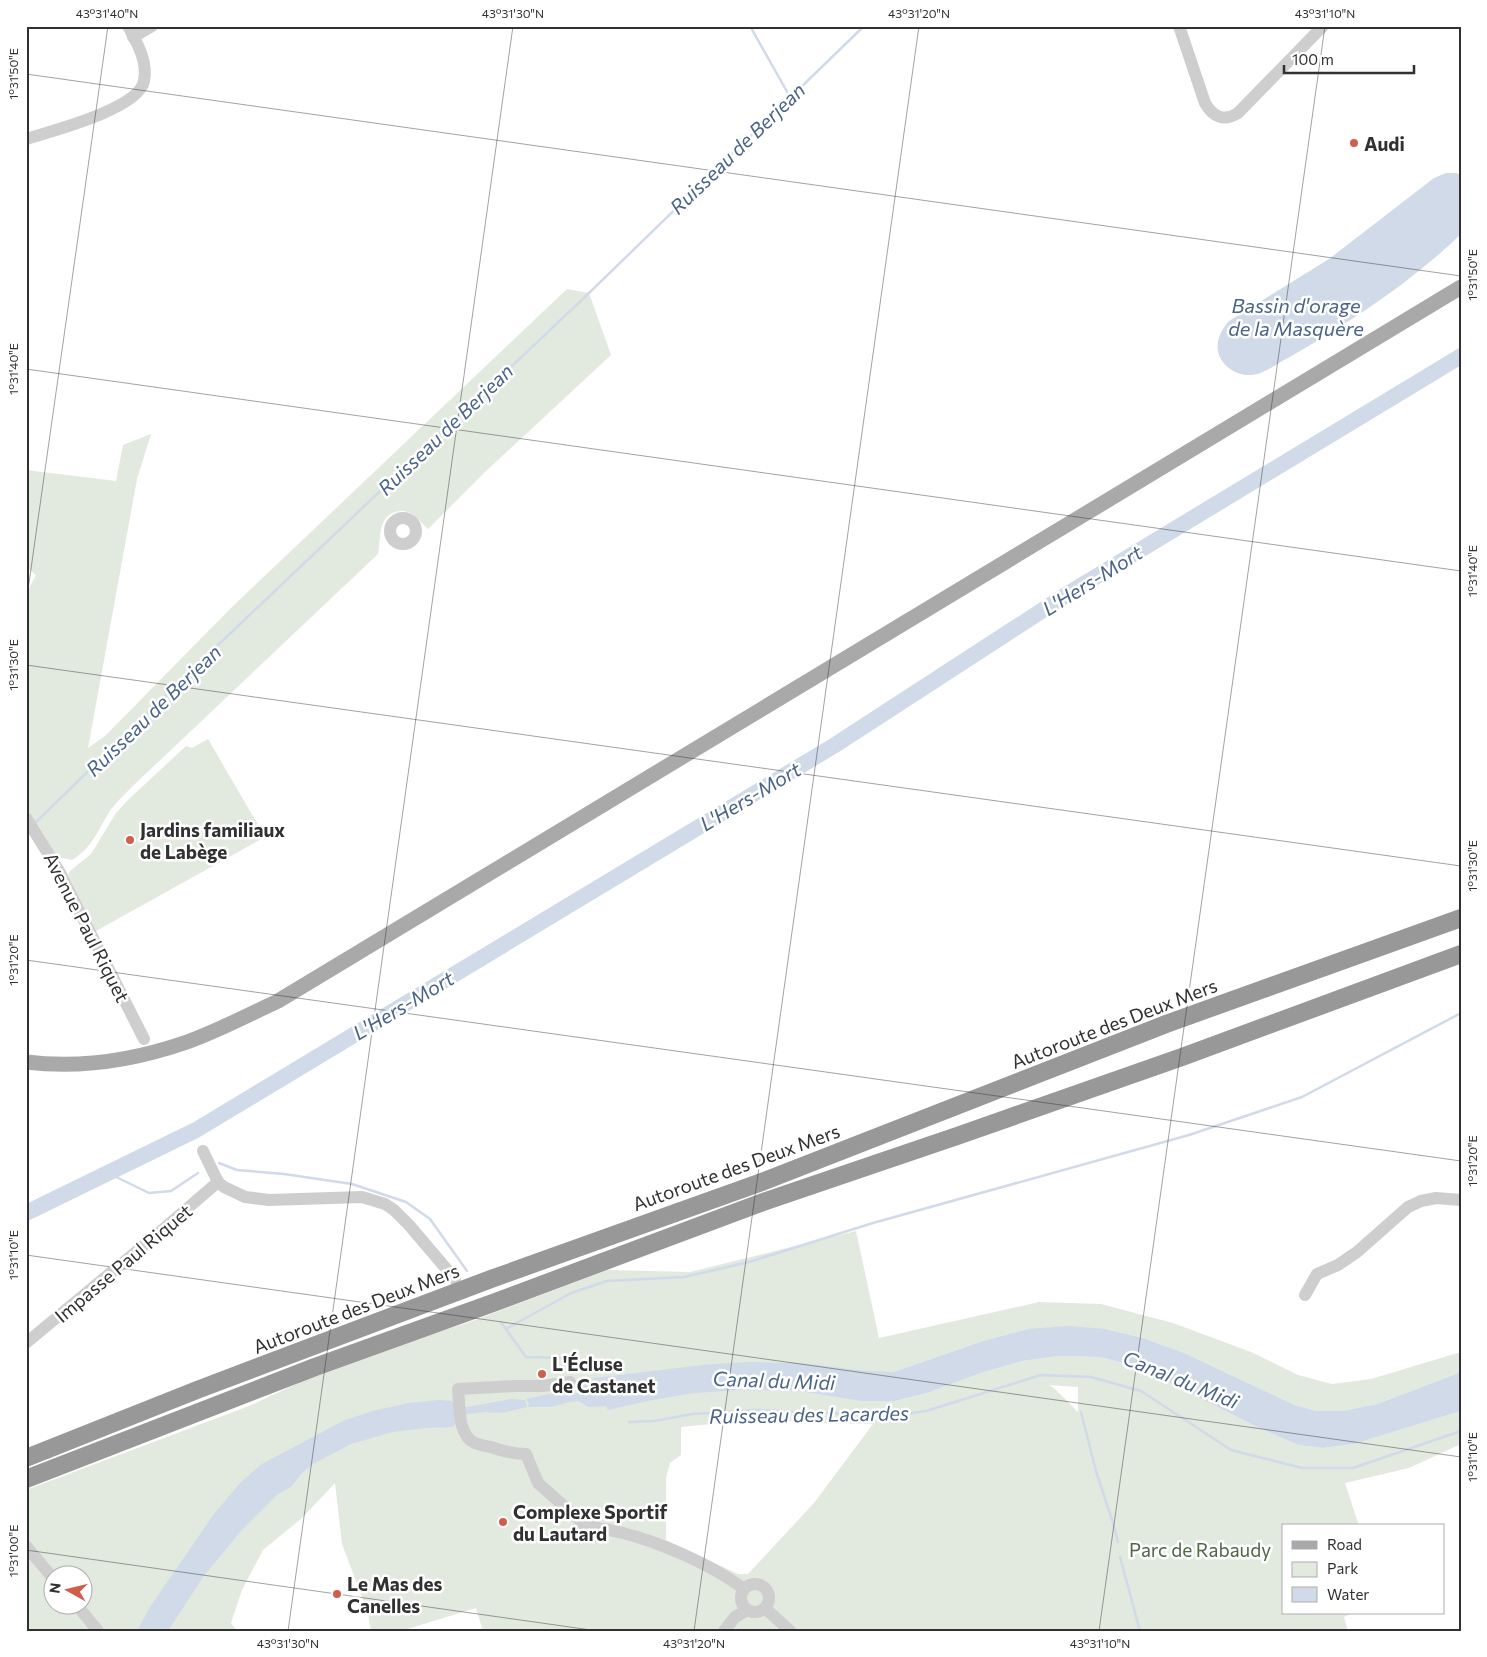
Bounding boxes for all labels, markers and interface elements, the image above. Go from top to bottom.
text: 43°31'40"N [76,6,138,20]
text: 43°31'30"N [482,6,544,20]
text: 43°31'20"N [888,6,950,20]
text: 43°31'10"N [1295,6,1355,20]
scale bar [1284,42,1414,74]
text: 1°31'50"E [6,48,20,100]
text: 100 m [1292,50,1334,68]
water label: Ruisseau de Berjean [664,77,810,219]
place label: Audi [1364,132,1405,155]
marker: Audi [1348,137,1360,149]
text: 1°31'50"E [1465,249,1479,301]
water label: Bassin d'orage de la Masquère [1228,293,1364,340]
text: 1°31'40"E [6,343,20,395]
water label: Ruisseau de Berjean [372,358,518,500]
water label: L'Hers-Mort [1038,539,1147,620]
text: 1°31'40"E [1465,545,1479,597]
text: 1°31'30"E [6,639,20,691]
water label: Ruisseau de Berjean [80,639,226,781]
water label: L'Hers-Mort [695,756,805,835]
place label: Jardins familiaux de Labège [140,818,285,863]
marker: Jardins familiaux de Labège [124,834,136,846]
text: 1°31'30"E [1465,840,1479,892]
street label: Avenue Paul Riquet [39,848,135,1006]
text: 1°31'20"E [6,934,20,986]
water label: L'Hers-Mort [348,965,458,1044]
street label: Autoroute des Deux Mers [1008,973,1220,1073]
street label: Autoroute des Deux Mers [629,1119,843,1215]
text: 1°31'20"E [1465,1135,1479,1187]
street label: Impasse Paul Riquet [50,1199,196,1327]
text: 1°31'10"E [6,1230,20,1280]
street label: Autoroute des Deux Mers [250,1258,462,1358]
water label: Canal du Midi [1120,1345,1243,1413]
place label: L'Écluse de Castanet [552,1352,655,1397]
water label: Canal du Midi [712,1366,836,1394]
marker: L'Écluse de Castanet [536,1368,548,1380]
water label: Ruisseau des Lacardes [709,1400,909,1428]
text: 1°31'10"E [1465,1432,1479,1482]
place label: Complexe Sportif du Lautard [513,1500,667,1545]
marker: Complexe Sportif du Lautard [497,1516,509,1528]
legend [1282,1524,1444,1614]
text: 1°31'00"E [6,1525,20,1577]
text: Road [1327,1535,1362,1553]
park label: Parc de Rabaudy [1129,1538,1271,1561]
text: Park [1327,1559,1358,1577]
north arrow [42,1564,92,1614]
place label: Le Mas des Canelles [347,1572,442,1617]
text: N [45,1582,64,1595]
text: Water [1327,1585,1369,1603]
marker: Le Mas des Canelles [331,1588,343,1600]
text: 43°31'30"N [257,1636,319,1650]
text: 43°31'20"N [663,1636,725,1650]
text: 43°31'10"N [1070,1636,1130,1650]

